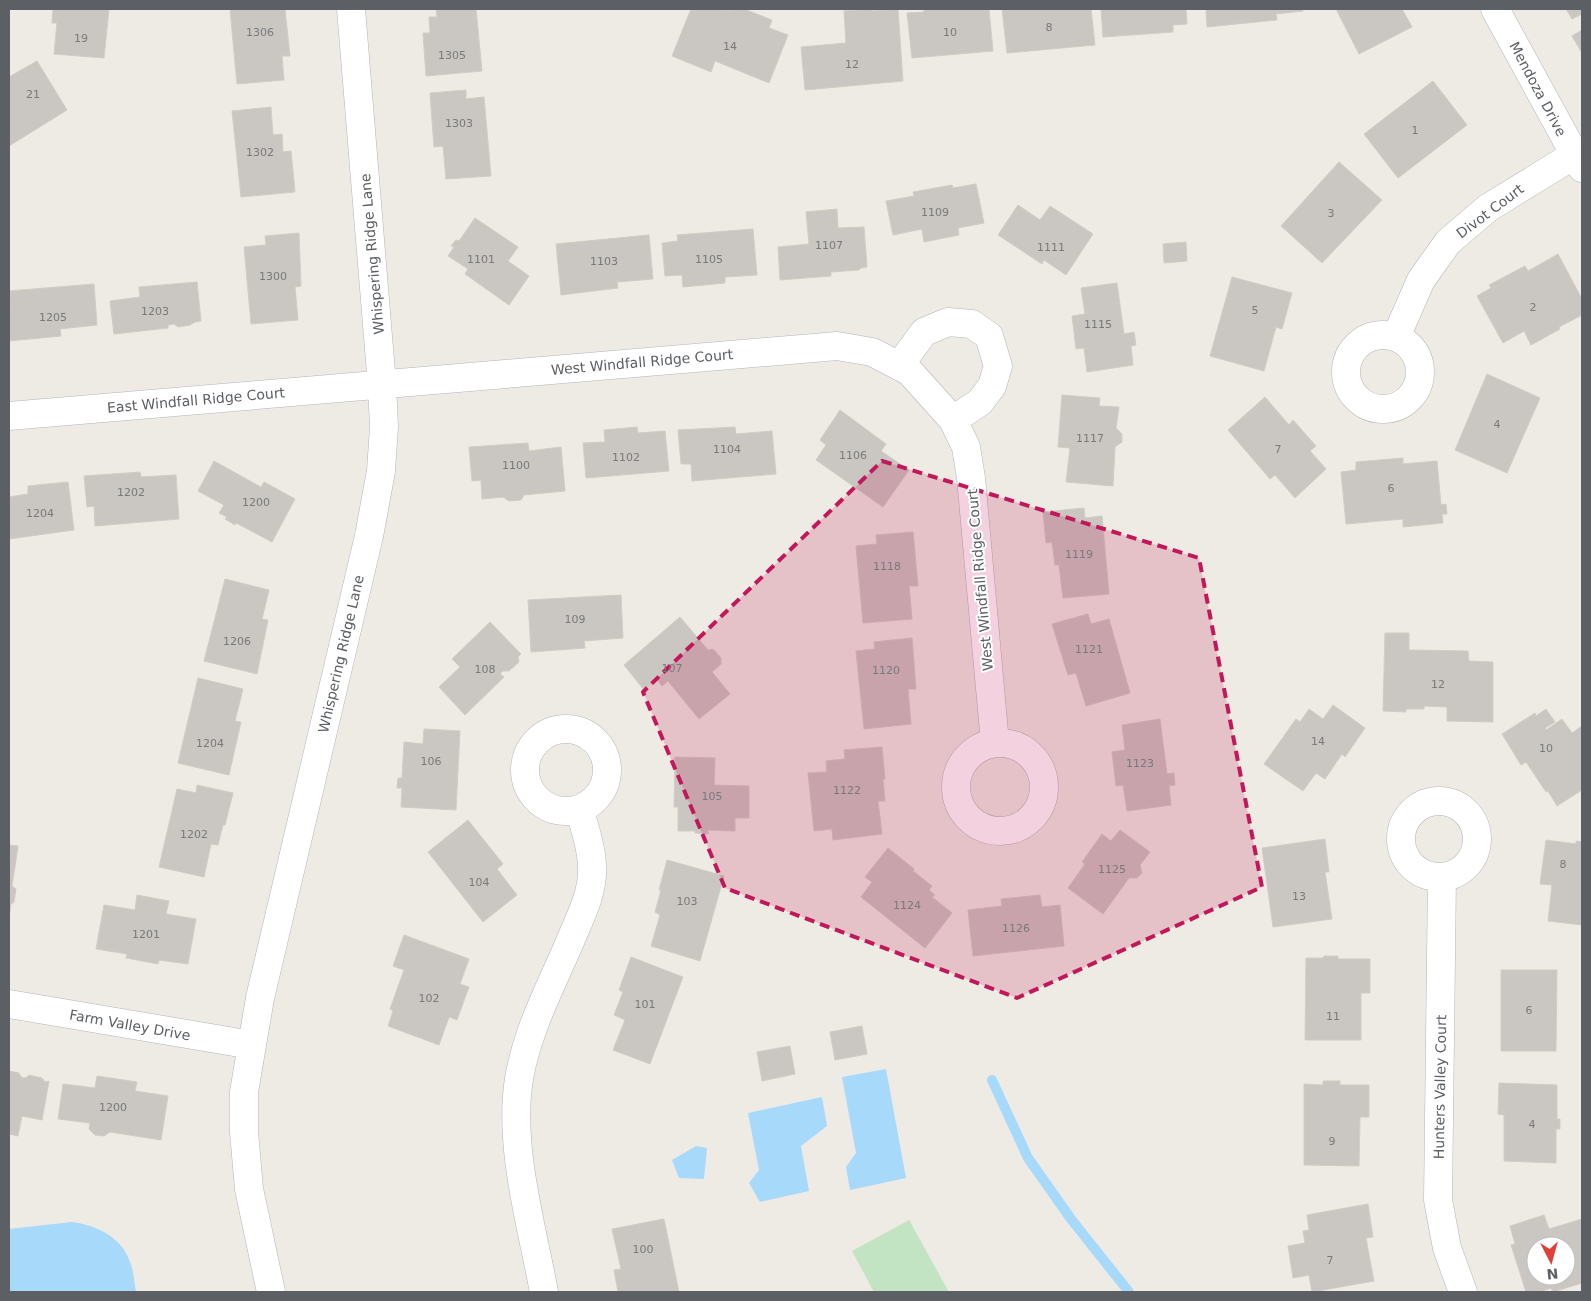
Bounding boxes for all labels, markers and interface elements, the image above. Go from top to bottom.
house number: 8 [1046,21,1053,34]
house number: 1306 [246,26,274,39]
house number: 10 [943,26,957,39]
house number: 19 [74,32,88,45]
street label: Mendoza Drive [1506,39,1570,139]
house number: 14 [723,40,737,53]
house number: 1305 [438,49,466,62]
house number: 12 [845,58,859,71]
house number: 21 [26,88,40,101]
house number: 1303 [445,117,473,130]
house number: 1 [1412,124,1419,137]
house number: 1302 [246,146,274,159]
street label: Whispering Ridge Lane [357,173,387,335]
street label: Divot Court [1453,180,1527,241]
house number: 1109 [921,206,949,219]
house number: 3 [1328,207,1335,220]
house number: 1107 [815,239,843,252]
house number: 1111 [1037,241,1065,254]
house number: 1101 [467,253,495,266]
house number: 1105 [695,253,723,266]
house number: 1103 [590,255,618,268]
house number: 1300 [259,270,287,283]
house number: 2 [1530,301,1537,314]
house number: 5 [1252,304,1259,317]
house number: 1203 [141,305,169,318]
house number: 1205 [39,311,67,324]
house number: 1115 [1084,318,1112,331]
street label: West Windfall Ridge Court [550,346,734,378]
street label: East Windfall Ridge Court [106,384,286,416]
house number: 4 [1494,418,1501,431]
house number: 1117 [1076,432,1104,445]
house number: 1104 [713,443,741,456]
house number: 7 [1275,443,1282,456]
house number: 1106 [839,449,867,462]
house number: 1102 [612,451,640,464]
house number: 1100 [502,459,530,472]
house number: 6 [1388,482,1395,495]
house number: 1202 [117,486,145,499]
street label: West Windfall Ridge Court [964,488,996,672]
house number: 1200 [242,496,270,509]
house number: 1204 [26,507,54,520]
house number: 1119 [1065,548,1093,561]
house number: 1118 [873,560,901,573]
street label: Whispering Ridge Lane [315,573,367,735]
house number: 109 [565,613,586,626]
house number: 1206 [223,635,251,648]
house number: 1121 [1075,643,1103,656]
house number: 107 [662,662,683,675]
house number: 108 [475,663,496,676]
house number: 1120 [872,664,900,677]
house number: 12 [1431,678,1445,691]
house number: 14 [1311,735,1325,748]
house number: 1204 [196,737,224,750]
house number: 10 [1539,742,1553,755]
house number: 106 [421,755,442,768]
house number: 1123 [1126,757,1154,770]
house number: 1122 [833,784,861,797]
house number: 105 [702,790,723,803]
house number: 1202 [180,828,208,841]
house number: 8 [1560,858,1567,871]
house number: 1125 [1098,863,1126,876]
house number: 104 [469,876,490,889]
house number: 13 [1292,890,1306,903]
house number: 103 [677,895,698,908]
house number: 1124 [893,899,921,912]
house number: 1126 [1002,922,1030,935]
house number: 1201 [132,928,160,941]
house number: 102 [419,992,440,1005]
house number: 101 [635,998,656,1011]
house number: 6 [1526,1004,1533,1017]
street label: Farm Valley Drive [68,1006,192,1044]
house number: 11 [1326,1010,1340,1023]
street label: Hunters Valley Court [1431,1014,1449,1159]
house number: 1200 [99,1101,127,1114]
house number: 4 [1529,1118,1536,1131]
house number: 9 [1329,1135,1336,1148]
north arrow [1526,1236,1576,1286]
house number: 100 [633,1243,654,1256]
house number: 7 [1327,1254,1334,1267]
text: N [1546,1265,1559,1282]

